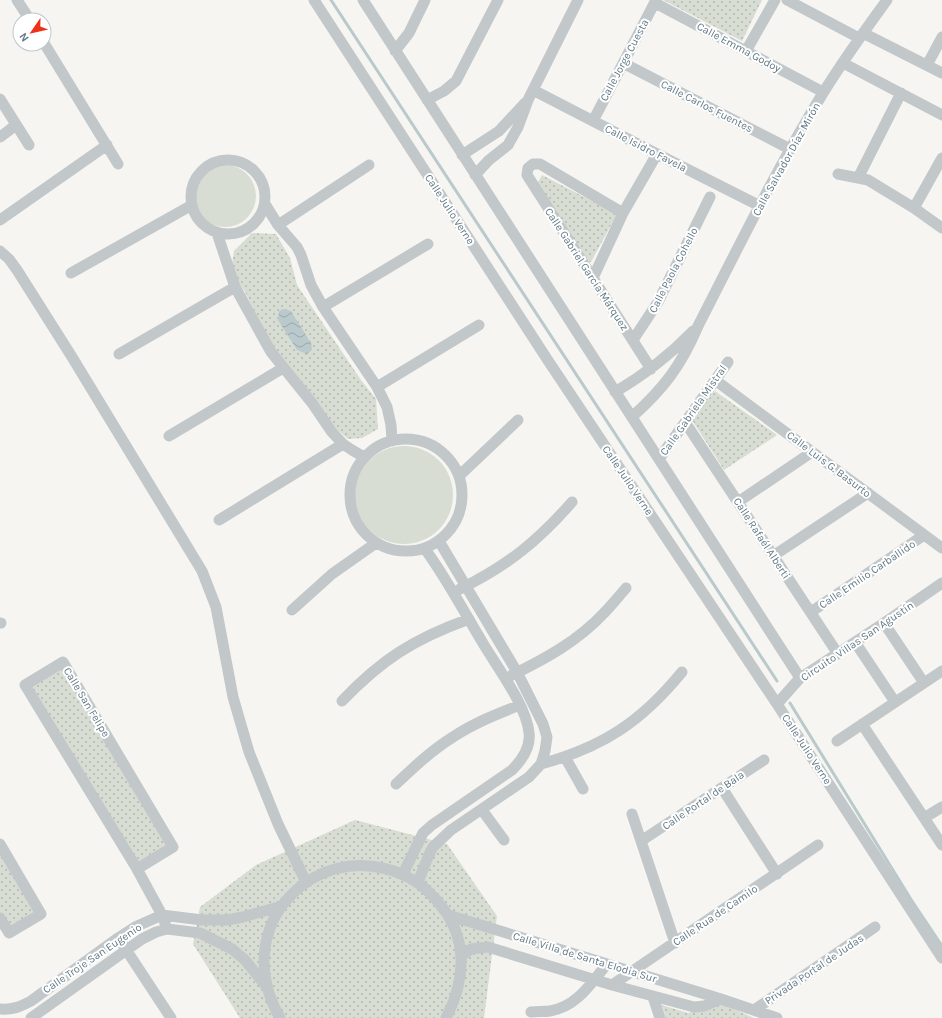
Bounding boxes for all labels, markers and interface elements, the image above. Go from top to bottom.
north arrow [12,12,52,52]
street label: Calle Jorge Cuesta [597,17,652,103]
street label: Calle Emma Godoy [694,20,783,75]
text: N [17,30,32,44]
street label: Calle Carlos Fuentes [659,78,755,135]
street label: Calle Salvador Díaz Mirón [750,100,823,218]
street label: Calle Isidro Favela [603,122,689,175]
street label: Calle Julio Verne [422,172,477,247]
street label: Calle Gabriel García Márquez [542,206,631,333]
street label: Calle Paola Cohello [646,225,701,315]
street label: Calle Gabriela Mistral [657,363,729,458]
street label: Calle Luis G. Basurto [784,429,873,500]
street label: Calle Julio Verne [600,443,656,518]
street label: Calle Rafaél Alberti [730,495,793,581]
street label: Calle Emilio Carballido [817,537,918,611]
street label: Circuito Villas San Agustín [798,599,916,684]
street label: Calle San Felipe [61,665,113,740]
street label: Calle Julio Verne [779,712,834,787]
street label: Calle Portal de Bala [660,768,747,833]
street label: Calle Rua de Camilo [670,882,760,949]
street label: Calle Troje San Eugenio [40,921,144,996]
street label: Calle Villa de Santa Elodia Sur [511,929,658,986]
street label: Privada Portal de Judas [762,931,866,1007]

